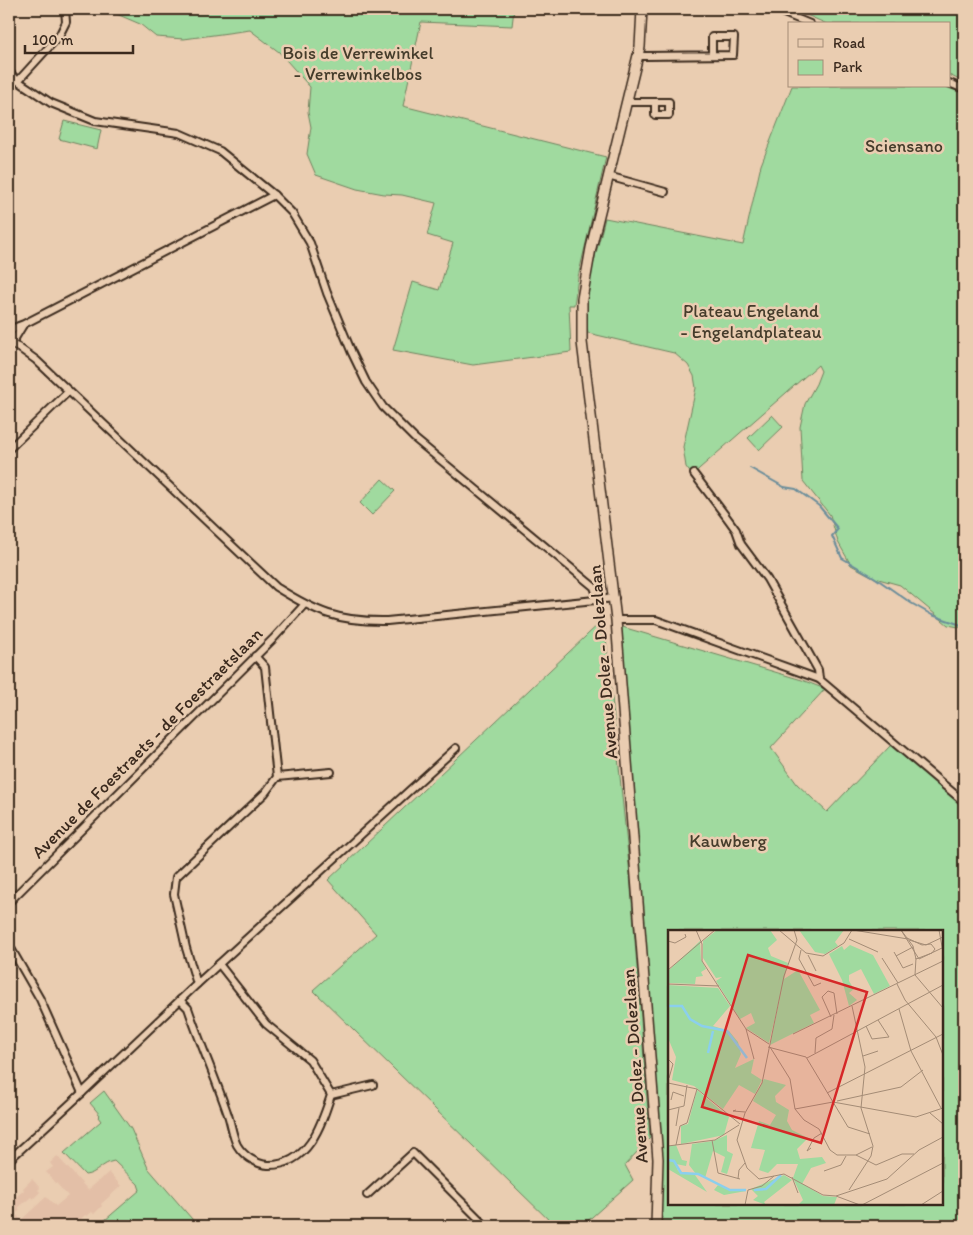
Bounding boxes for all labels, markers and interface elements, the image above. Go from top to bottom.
scale bar [25,22,132,54]
legend [788,22,950,88]
text: 100 m [32,31,74,49]
text: Road [833,34,866,52]
park label: Bois de Verrewinkel - Verrewinkelbos [282,42,434,85]
text: Park [833,58,863,76]
park label: Sciensano [865,135,943,157]
park label: Plateau Engeland - Engelandplateau [681,300,821,343]
street label: Avenue Dolez - Dolezlaan [584,564,622,760]
street label: Avenue de Foestraets - de Foestraetslaan [27,623,267,863]
park label: Kauwberg [689,830,767,852]
inset map [668,930,943,1205]
street label: Avenue Dolez - Dolezlaan [617,968,653,1164]

